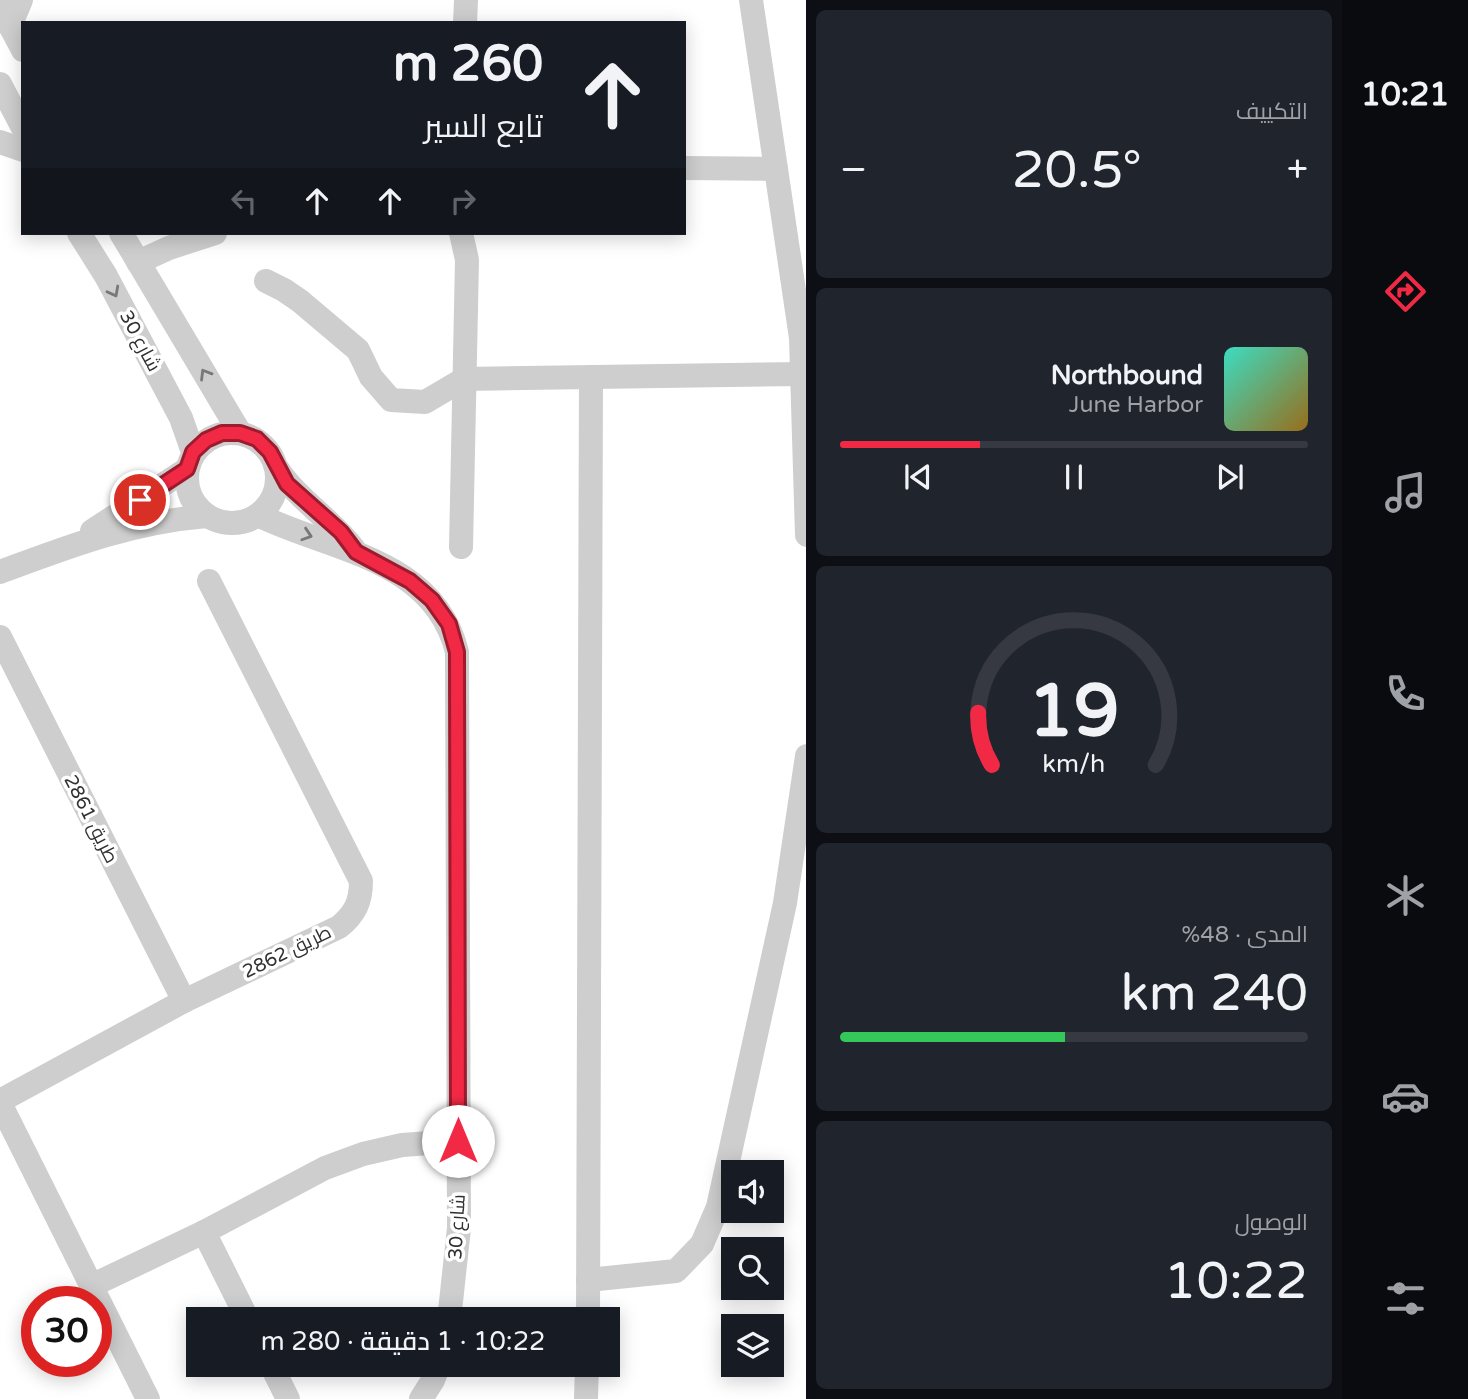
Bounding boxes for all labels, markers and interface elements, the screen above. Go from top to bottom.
text: 260 m [393,35,543,94]
icon: ahead [567,49,658,140]
text: 10:21 [1361,76,1449,114]
text: التكييف [1236,98,1308,126]
text: تابع السير [424,108,543,146]
text: 20.5° [1012,139,1142,202]
text: − [840,147,867,193]
text: + [1287,147,1308,193]
icon: left [225,182,263,220]
icon: ahead [298,182,336,220]
icon: ahead [371,182,409,220]
icon: right [444,182,482,220]
icon: directions [1381,267,1430,316]
one-way arrow [105,285,119,297]
street label: شارع 30 [113,307,165,376]
text: Northbound [1051,360,1203,391]
one-way arrow [200,369,213,382]
text: June Harbor [1069,391,1203,419]
icon: previous [899,458,937,496]
icon: pause [1055,458,1093,496]
icon: next [1211,458,1249,496]
icon: music [1381,468,1430,517]
pin [110,470,170,530]
icon: arrive [121,481,159,519]
one-way arrow [300,527,312,541]
text: 19 [1028,669,1120,757]
icon: phone [1381,669,1430,718]
text: km/h [1043,749,1105,779]
street label: طريق 2861 [58,771,123,867]
icon: climate [1381,871,1430,920]
street label: طريق 2862 [239,921,335,984]
text: المدى · 48% [1181,921,1308,949]
text: 240 km [1120,962,1308,1025]
icon: car [1381,1072,1430,1121]
position arrow [421,1104,495,1178]
map controls [721,1160,784,1377]
button: sound [721,1160,784,1223]
street label: شارع 30 [444,1194,472,1260]
text: الوصول [1235,1209,1308,1237]
button: search [721,1237,784,1300]
text: 10:22 [1164,1250,1308,1313]
icon: filters [1381,1274,1430,1323]
speed limit sign: 30 [21,1286,112,1377]
button: layers [721,1314,784,1377]
text: 10:22 · 1 دقيقة · 280 m [261,1326,545,1357]

